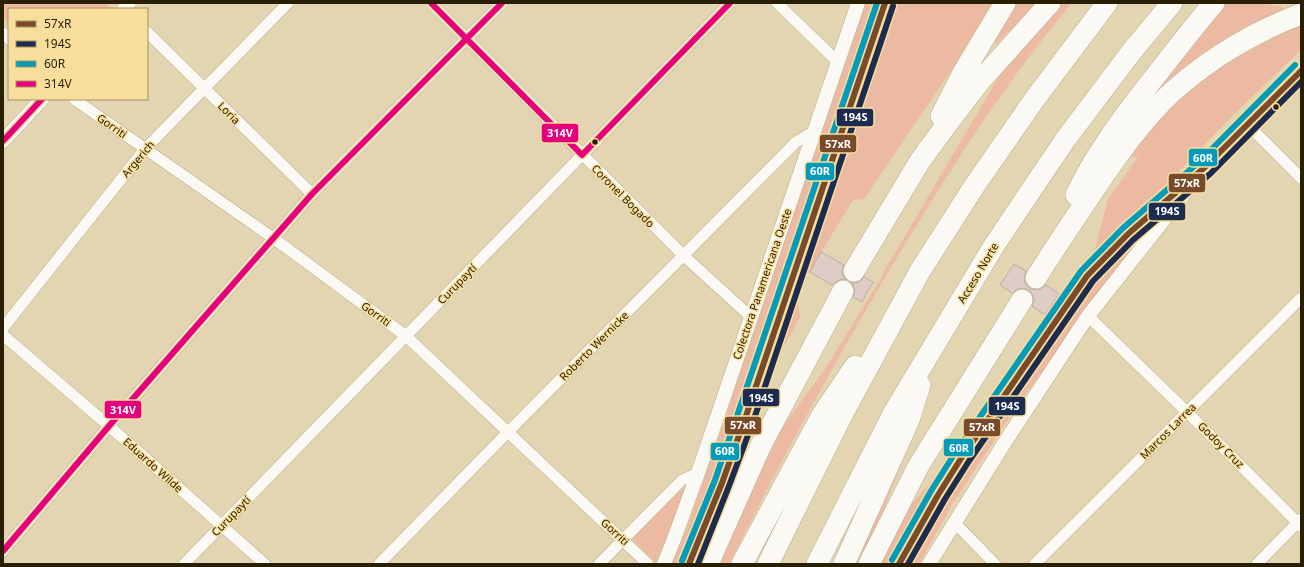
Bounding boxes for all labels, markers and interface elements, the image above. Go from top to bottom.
legend [8,8,148,100]
text: 57xR [44,15,72,32]
text: 194S [44,35,72,52]
text: 60R [44,55,66,72]
text: 314V [44,75,73,92]
street label: Loria [215,98,244,127]
unlabelled marker [1271,102,1281,112]
line badge: 194S [836,108,874,127]
text: 194S [843,109,867,124]
street label: Gorriti [94,110,130,141]
line badge: 314V [541,123,579,143]
text: 314V [547,125,574,140]
line badge: 57xR [819,134,857,153]
text: 57xR [825,136,852,151]
street label: Argerich [118,137,157,180]
unlabelled marker [590,137,600,147]
line badge: 60R [1188,148,1218,167]
text: 60R [1193,150,1214,165]
street label: Coronel Bogado [589,161,658,231]
line badge: 60R [805,162,835,181]
text: 60R [810,163,831,178]
line badge: 57xR [1168,173,1206,193]
text: 57xR [1174,175,1201,190]
line badge: 194S [1148,202,1186,221]
text: 194S [1155,203,1179,218]
street label: Colectora Panamericana Oeste [729,206,795,361]
street label: Acceso Norte [954,240,1002,306]
street label: Curupaytí [434,259,480,307]
street label: Gorriti [358,298,394,329]
street label: Roberto Wernicke [556,308,632,384]
line badge: 194S [742,388,780,407]
text: 194S [749,390,773,405]
line badge: 194S [988,396,1026,416]
text: 194S [995,398,1019,413]
street label: Marcos Larrea [1136,399,1199,462]
line badge: 314V [104,400,142,419]
text: 314V [110,402,137,417]
line badge: 57xR [724,416,762,435]
text: 57xR [730,417,757,432]
line badge: 57xR [963,418,1001,437]
street label: Godoy Cruz [1195,418,1248,471]
text: 57xR [969,419,996,434]
street label: Eduardo Wilde [120,434,186,495]
line badge: 60R [943,438,974,457]
text: 60R [949,440,970,455]
line badge: 60R [710,442,740,461]
text: 60R [715,443,736,458]
street label: Curupaytí [208,491,254,539]
street label: Gorriti [598,515,633,549]

